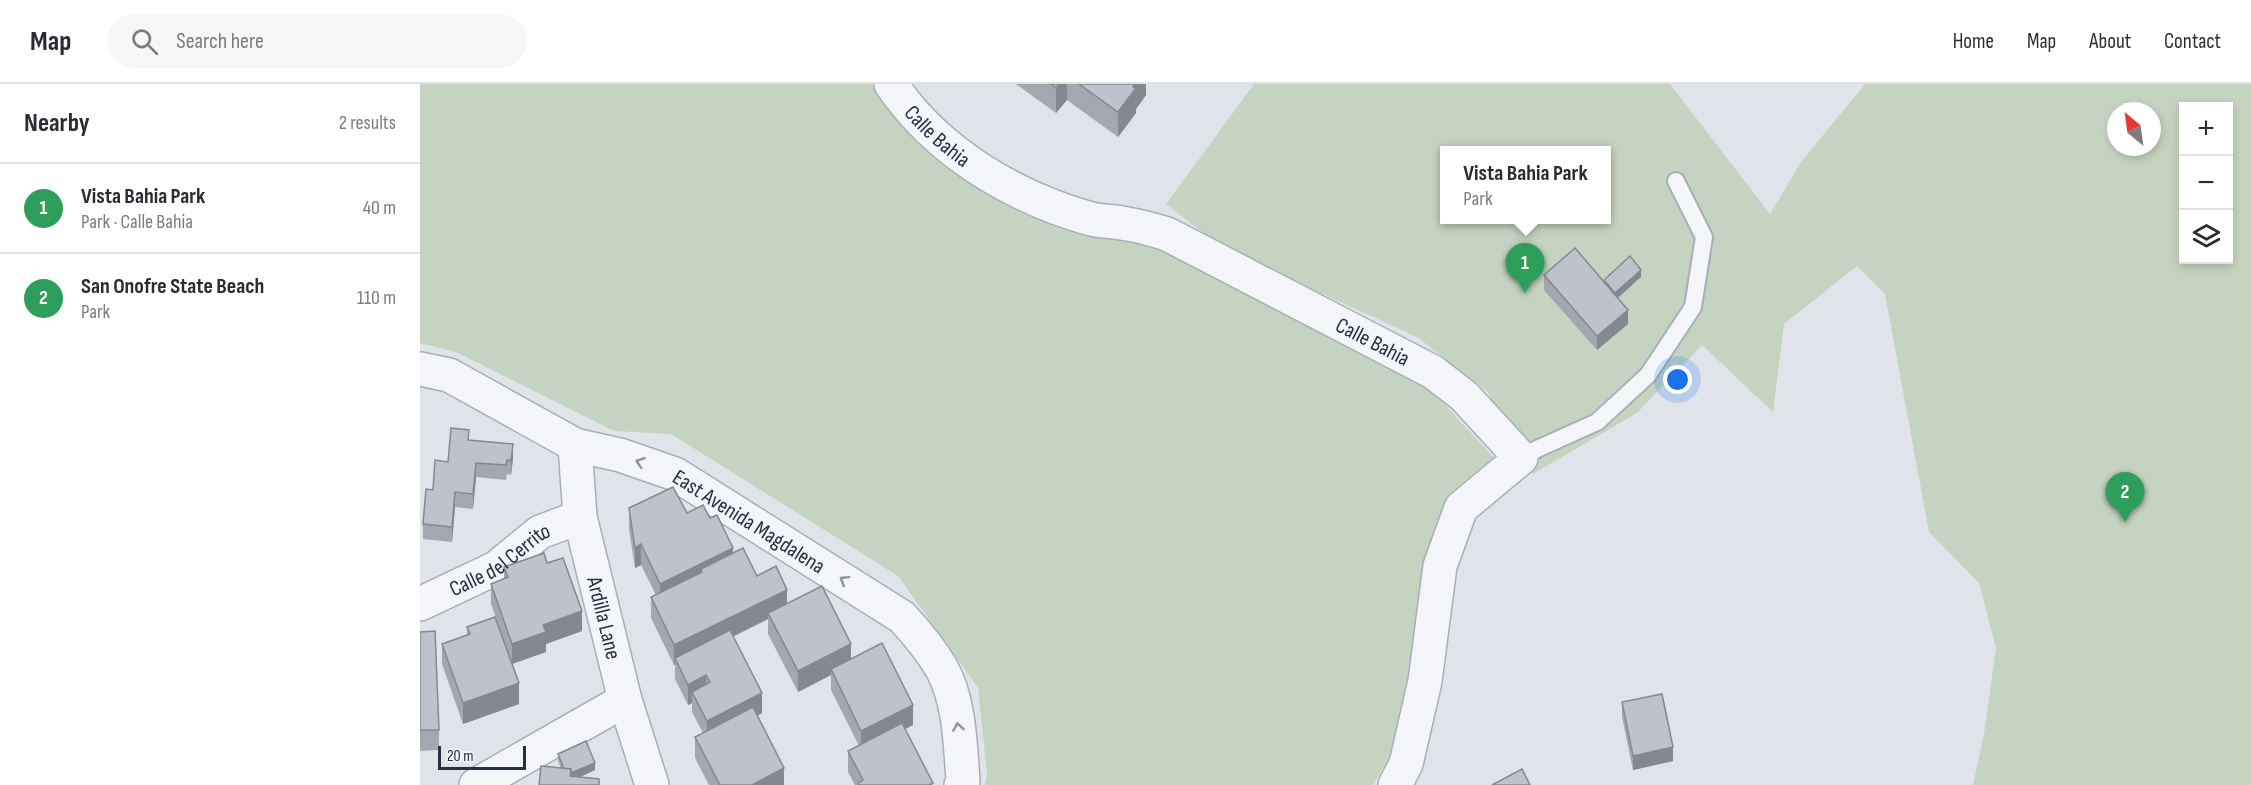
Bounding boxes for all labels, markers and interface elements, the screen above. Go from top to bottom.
search box [107,14,527,68]
text: Map [30,25,71,58]
icon: search [128,25,161,58]
text: Search here [176,28,264,55]
text: Home [1953,29,1994,54]
text: Map [2027,29,2056,54]
text: About [2089,29,2131,54]
text: Contact [2164,29,2221,54]
street label: Calle Bahia [898,100,975,174]
north arrow [2107,102,2161,156]
map controls [2179,102,2233,264]
button: + [2179,102,2233,156]
text: Nearby [24,108,90,139]
text: 2 results [339,111,396,135]
popup [1440,146,1611,224]
button: − [2179,156,2233,210]
text: Vista Bahia Park [1463,160,1588,187]
text: Vista Bahia Park [81,183,205,210]
text: Park [1463,187,1493,211]
text: 1 [40,196,47,220]
text: 40 m [363,196,396,220]
text: Park · Calle Bahia [81,210,193,234]
button: layers [2179,210,2233,264]
pin: 1 [1506,244,1544,293]
text: San Onofre State Beach [81,273,264,300]
text: 2 [39,286,48,310]
text: 110 m [357,286,396,310]
text: Park [81,300,110,324]
street label: Calle Bahia [1331,312,1414,373]
your location [1663,365,1692,394]
one-way arrow [635,456,646,469]
street label: East Avenida Magdalena [667,464,830,580]
pin: 2 [2106,472,2144,522]
street label: Calle del Cerrito [445,517,554,603]
street label: Ardilla Lane [580,573,626,662]
one-way arrow [840,575,850,587]
one-way arrow [952,722,964,732]
scale bar [438,743,526,770]
text: 20 m [447,747,474,766]

